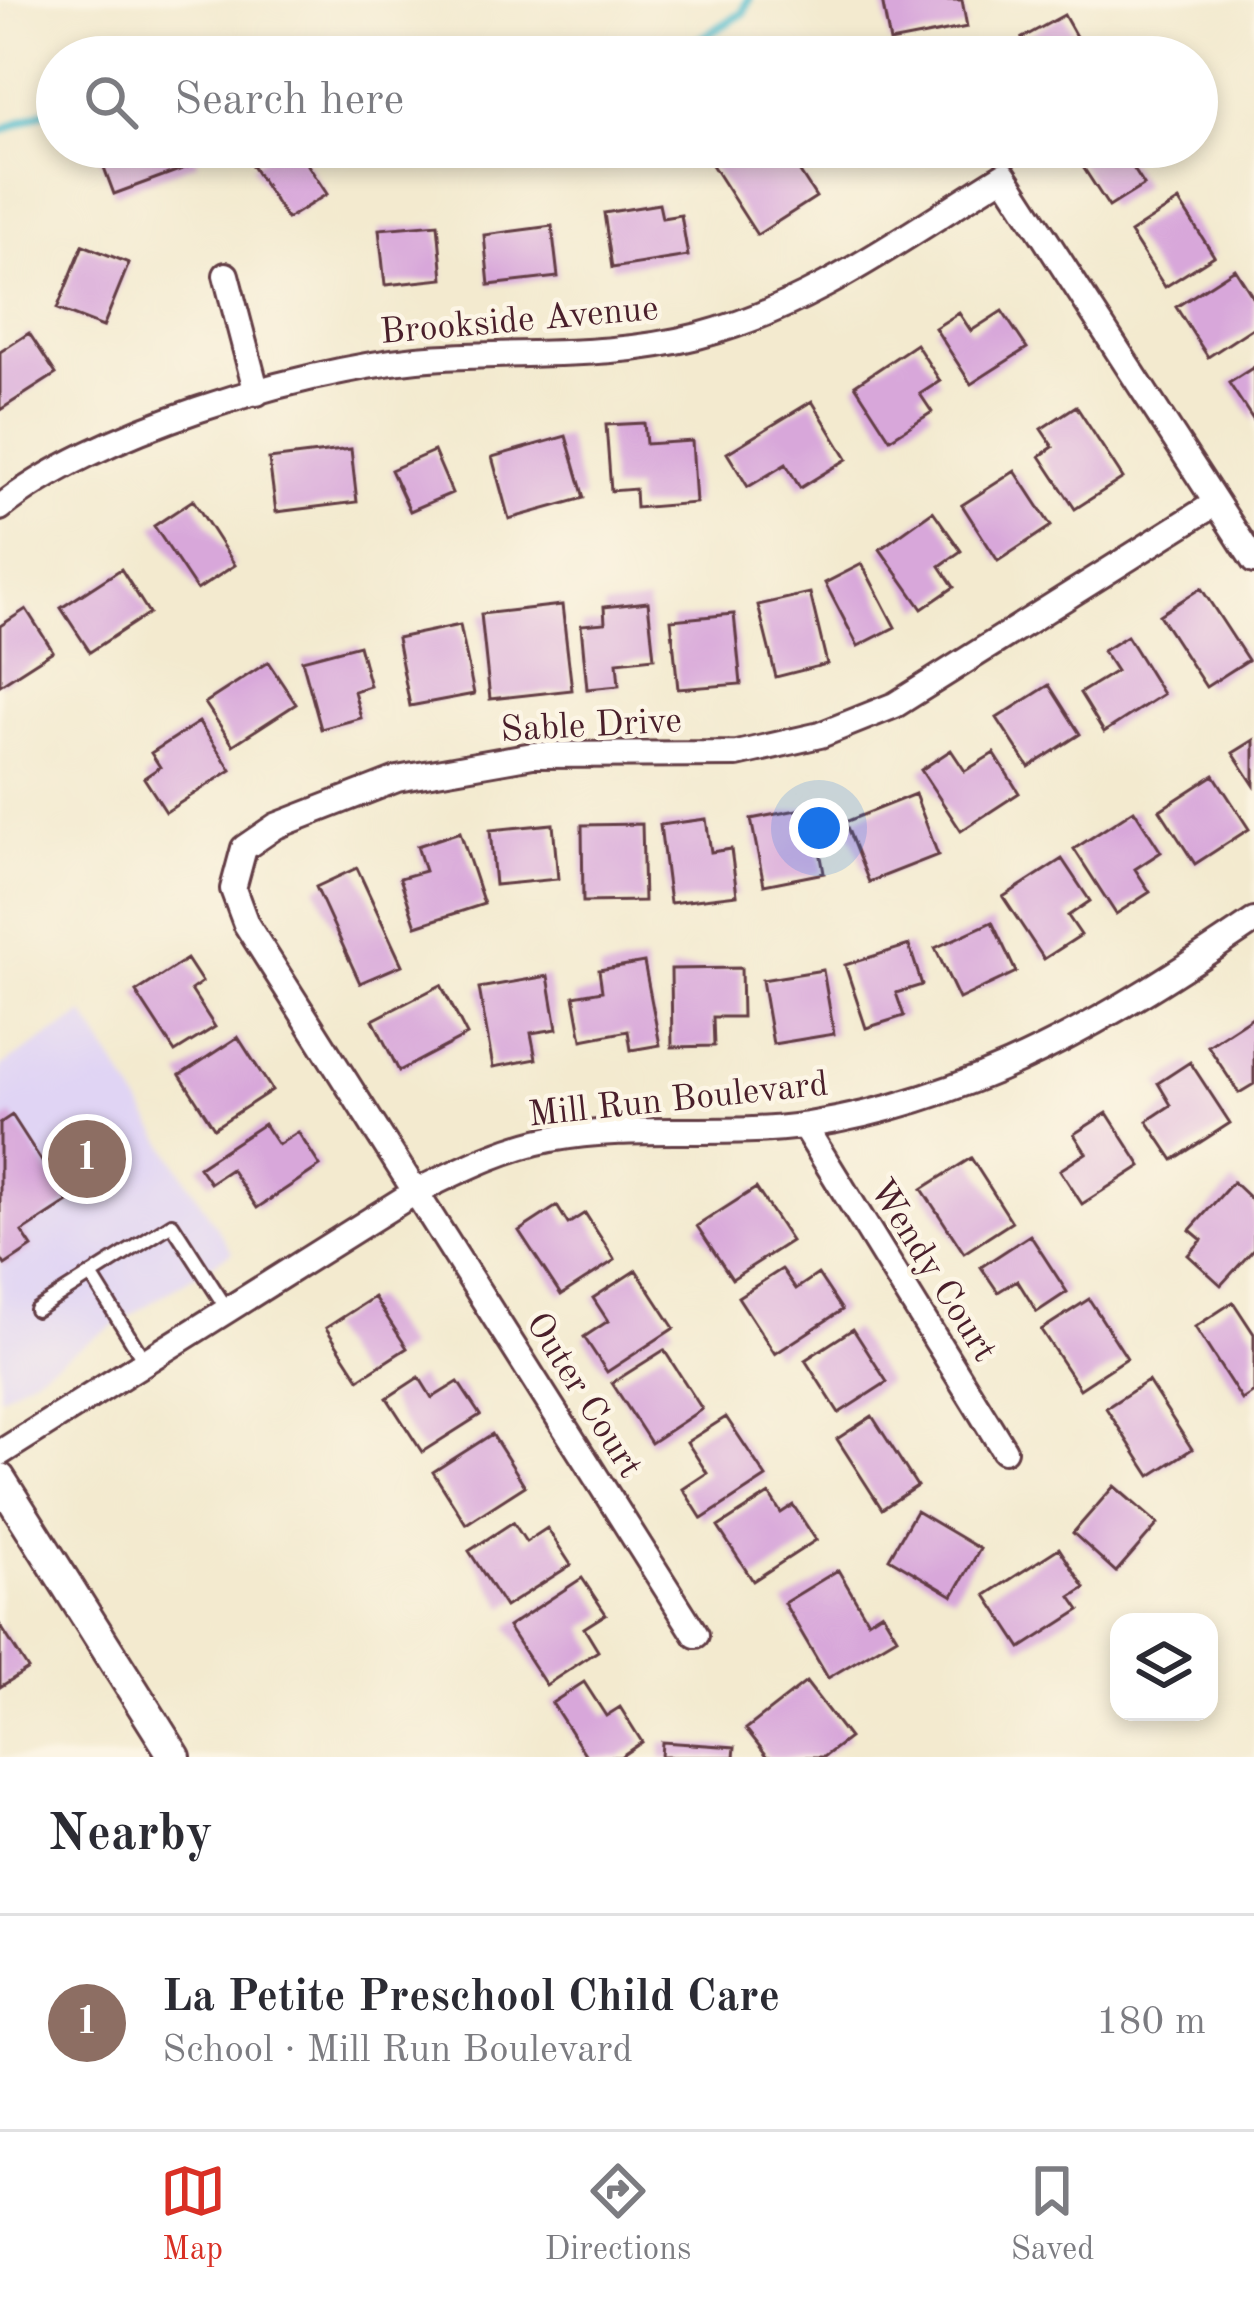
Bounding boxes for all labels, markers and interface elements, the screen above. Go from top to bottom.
search box [36,36,1218,168]
icon: search [78,69,144,135]
text: Search here [174,79,404,124]
street label: Brookside Avenue [379,292,660,352]
street label: Sable Drive [500,704,683,750]
your location [789,798,849,858]
street label: Mill Run Boulevard [527,1067,830,1135]
pin: 1 [48,1114,126,1204]
street label: Wendy Court [861,1174,1002,1369]
street label: Outer Court [518,1307,647,1485]
map controls [1110,1613,1218,1721]
button: layers [1110,1613,1218,1721]
text: Nearby [48,1810,213,1861]
text: La Petite Preschool Child Care [162,1976,780,2021]
text: 1 [76,2003,98,2042]
text: 180 m [1096,2003,1206,2042]
text: School · Mill Run Boulevard [162,2031,633,2070]
tab: Map [160,2158,226,2271]
tab: Directions [545,2158,691,2271]
tab: Saved [1010,2158,1094,2271]

